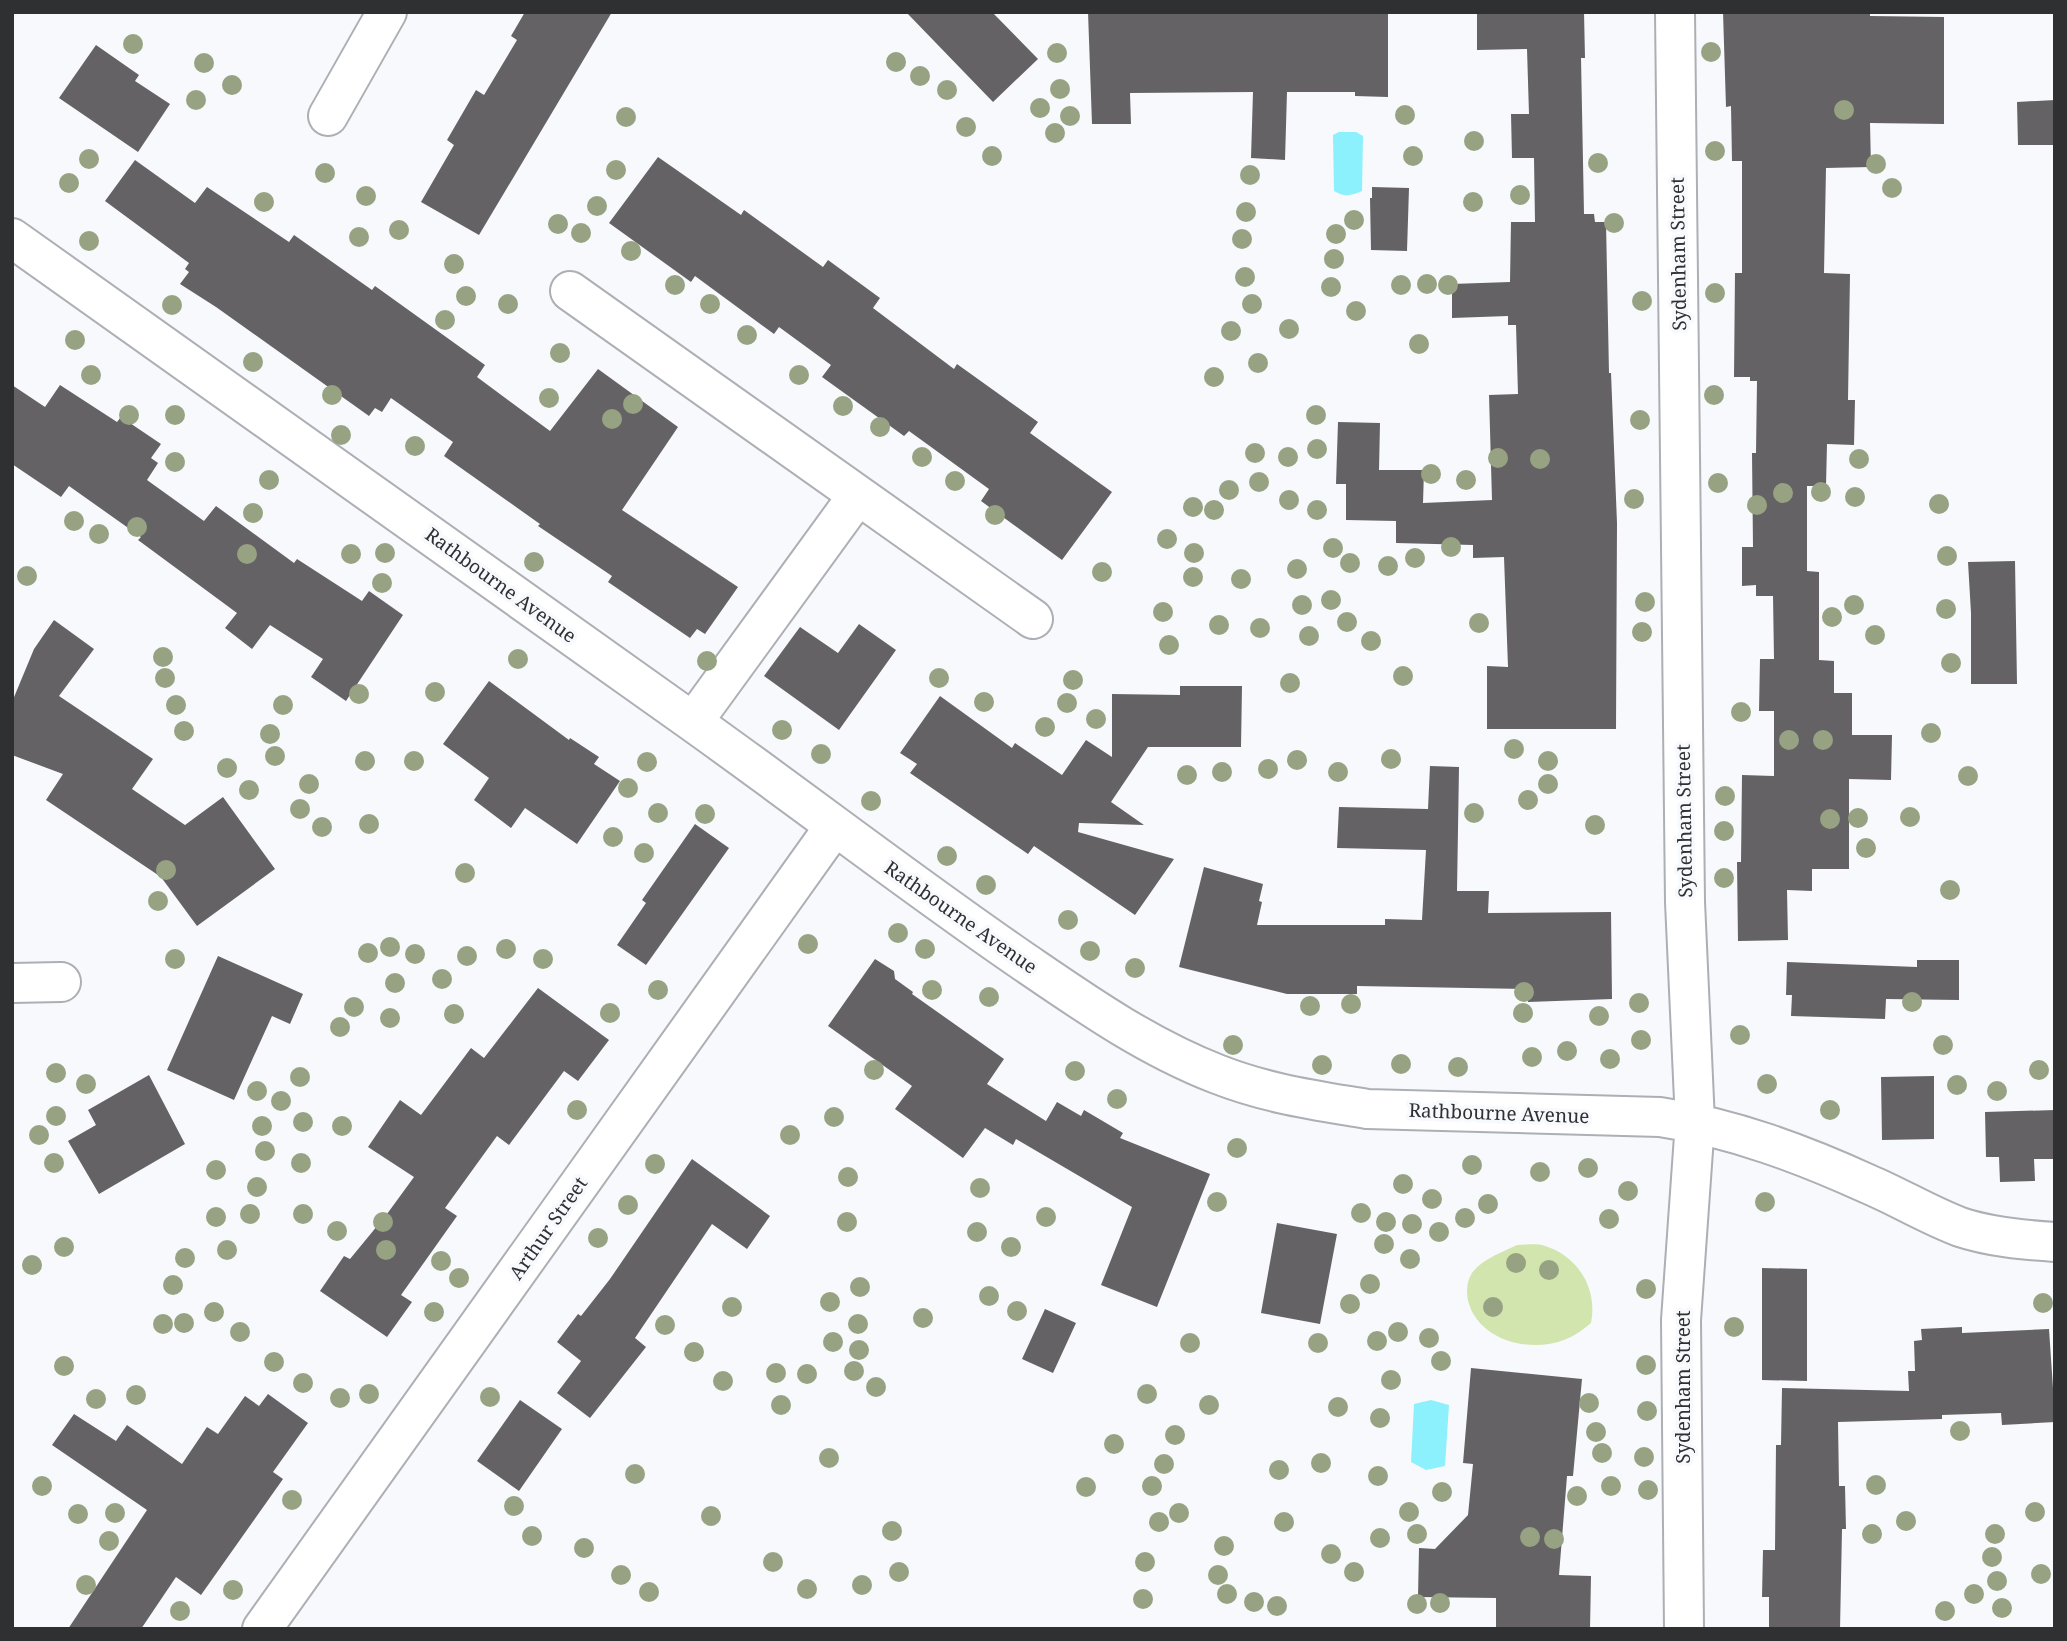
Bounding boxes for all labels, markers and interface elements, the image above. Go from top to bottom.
street label: Sydenham Street [1664,177,1692,331]
street label: Rathbourne Avenue [420,521,582,649]
street label: Sydenham Street [1670,744,1698,898]
street label: Rathbourne Avenue [879,854,1043,980]
street label: Rathbourne Avenue [1408,1097,1590,1129]
street label: Arthur Street [503,1171,593,1285]
street label: Sydenham Street [1670,1310,1696,1464]

